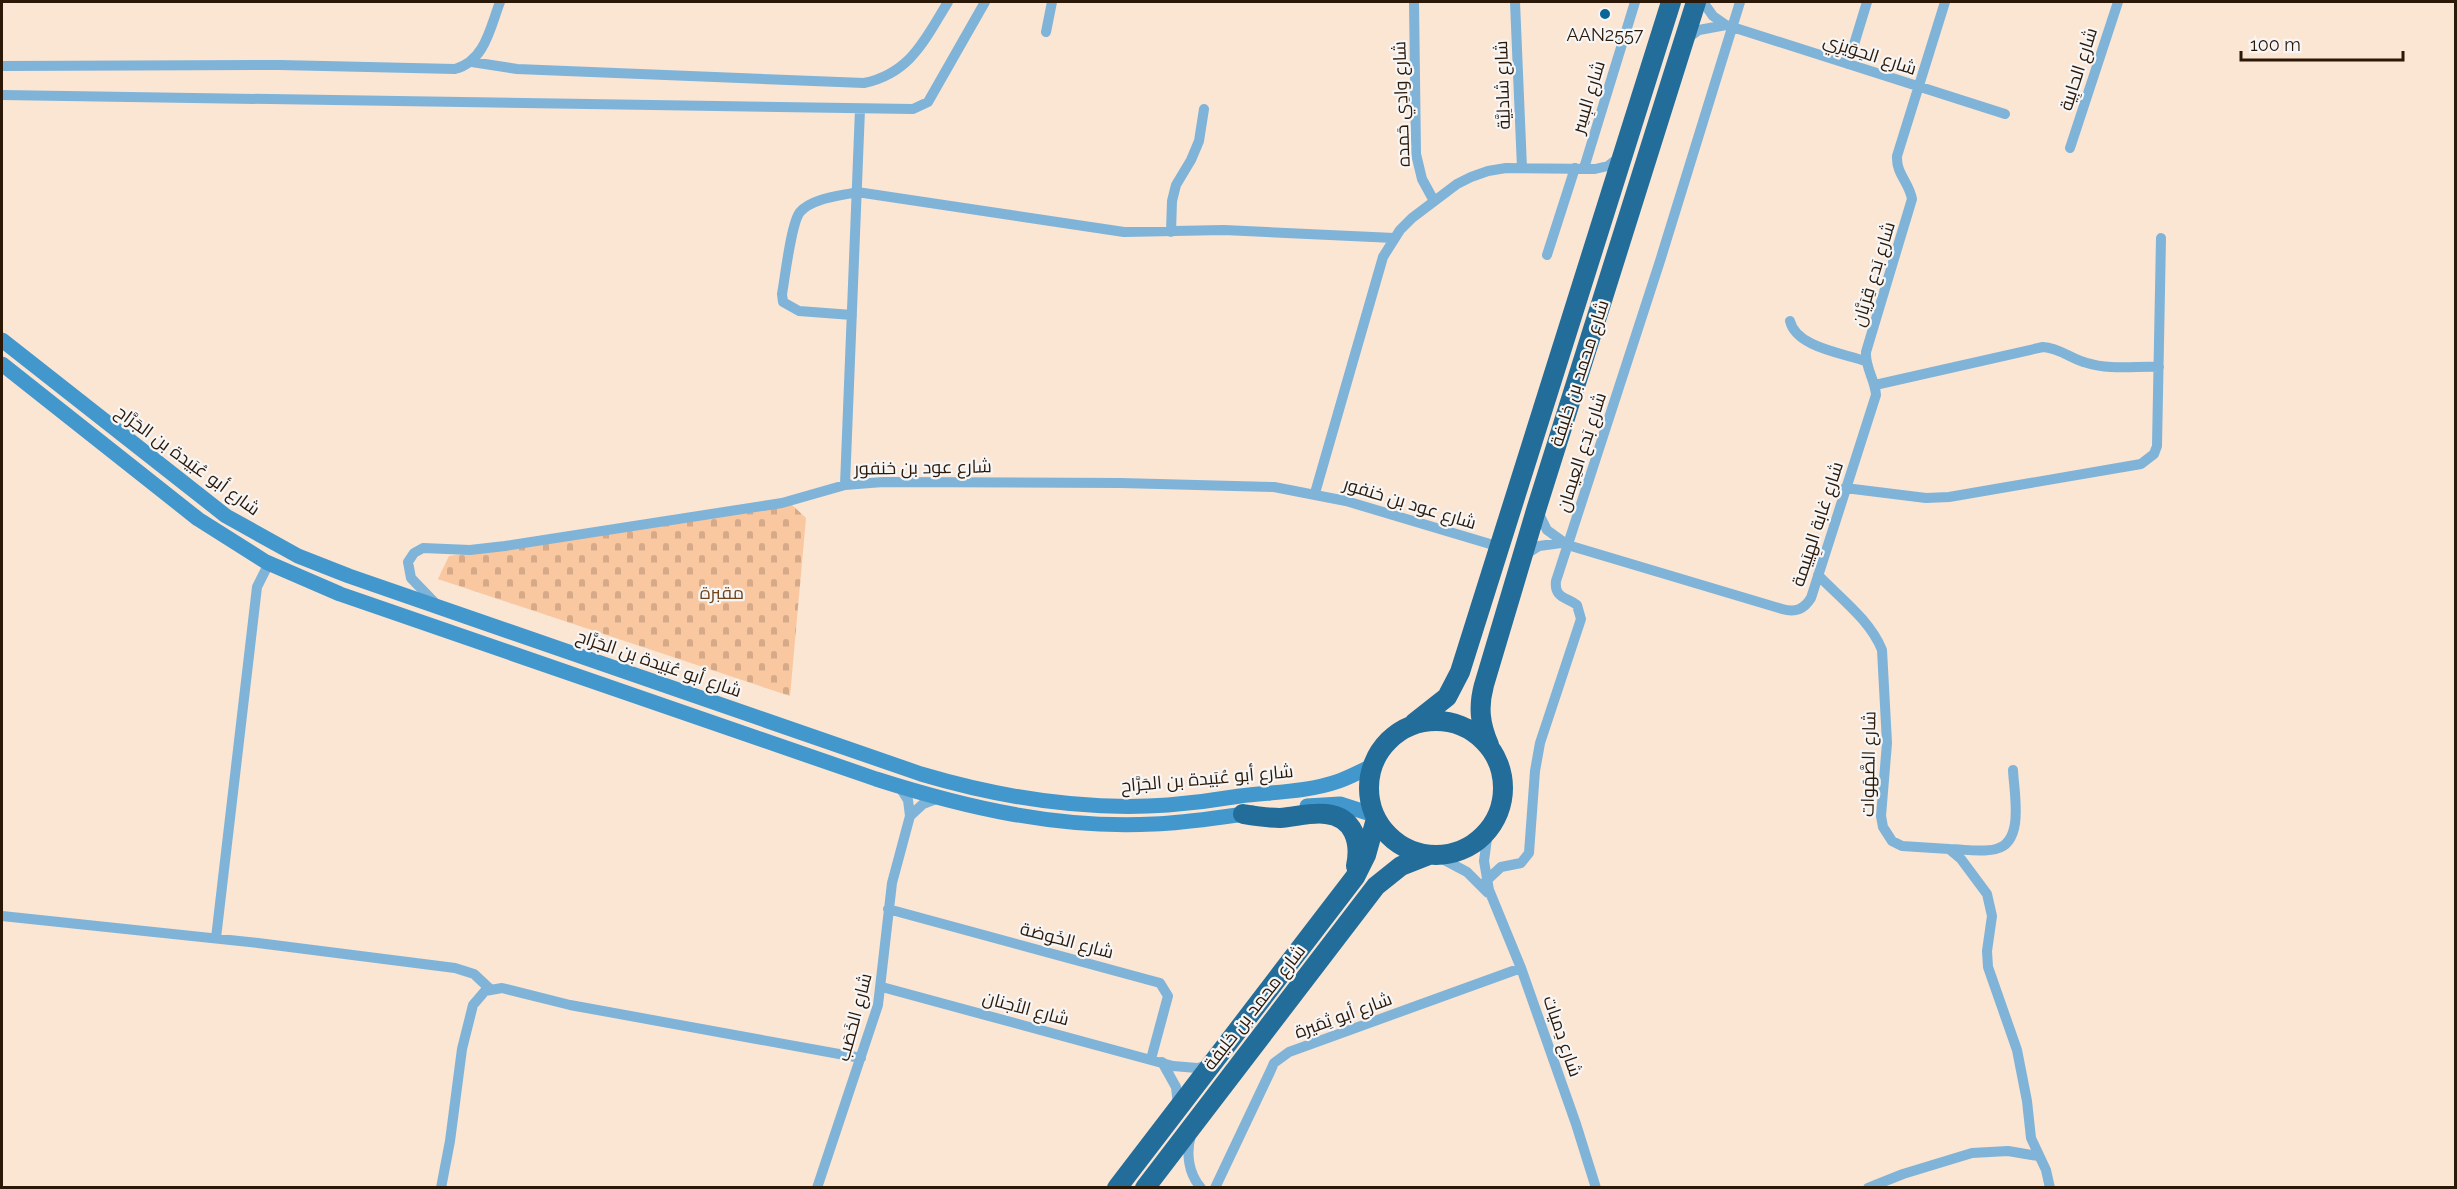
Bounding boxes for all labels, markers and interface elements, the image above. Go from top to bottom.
marker: AAN2557 [1598,7,1612,21]
place label: AAN2557 [1567,24,1644,45]
scale bar [2241,24,2403,62]
street label: شارع الحابِية [2055,25,2103,114]
street label: شارع الحِوَيزِي [1819,29,1919,83]
text: 100 m [2250,34,2301,55]
street label: شارع شادلِيَّة [1490,40,1516,130]
street label: شارع وادِي حَمده [1388,41,1418,167]
street label: شارع البِسِر [1567,58,1611,138]
street label: شارع بَدع قِرَيَّان [1847,219,1901,329]
street label: شارع محمد بن خليفة [1545,297,1615,450]
street label: شارع بَدع العِيمان [1552,390,1612,515]
street label: شارع أبو عُبَيدة بن الجَرَّاح [111,401,264,521]
street label: شارع عود بن خنفور [853,455,992,481]
street label: شارع غابة الهِيَيمة [1787,459,1850,590]
street label: شارع عود بن خنفور [1340,473,1479,535]
park label: مقبرة [700,582,744,604]
street label: شارع أبو عُبَيدة بن الجَرَّاح [573,625,744,703]
street label: شارع الصَّهَوات [1857,711,1881,817]
street label: شارع أبو عُبَيدة بن الجَرَّاح [1120,760,1294,798]
street label: شارع الخَوضة [1018,917,1116,964]
street label: شارع محمد بن خليفة [1199,940,1311,1075]
street label: شارع الخَصَب [832,971,878,1064]
street label: شارع الأجنان [980,986,1071,1032]
street label: شارع أبو ثِمَيرة [1291,988,1395,1044]
street label: شارع دِميات [1537,993,1587,1080]

